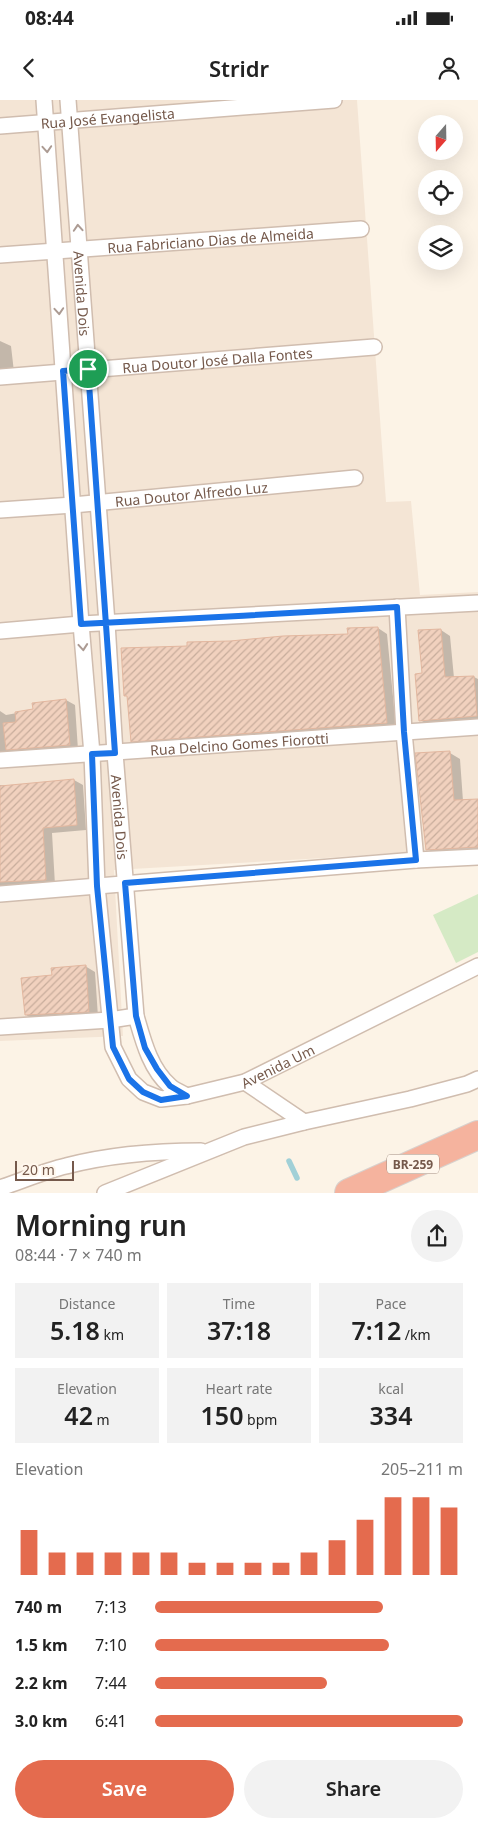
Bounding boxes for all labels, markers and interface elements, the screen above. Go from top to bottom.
text: 08:44 [25,5,74,31]
text: Stridr [209,53,269,83]
icon: back [15,54,43,82]
icon: person [435,54,463,82]
street label: Rua José Evangelista [40,103,175,132]
north arrow [418,115,462,160]
map controls [418,115,463,270]
one-way arrow [42,145,53,153]
button: locate [418,170,463,215]
street label: Rua Fabriciano Dias de Almeida [107,223,314,257]
one-way arrow [72,224,83,232]
button: layers [418,225,463,270]
street label: Avenida Dois [70,250,95,337]
one-way arrow [53,307,64,315]
street label: Rua Doutor José Dalla Fontes [121,342,313,377]
pin [67,348,109,390]
icon: arrive [74,355,102,383]
street label: Rua Doutor Alfredo Luz [114,477,269,510]
one-way arrow [77,644,88,652]
street label: Rua Delcino Gomes Fiorotti [150,728,329,759]
street label: Avenida Dois [107,774,133,861]
street label: Avenida Um [238,1040,317,1092]
road number: BR-259 [387,1154,439,1174]
scale bar [15,1158,74,1181]
text: 20 m [22,1160,55,1179]
text: Morning run [15,1206,187,1244]
button: share [411,1210,463,1262]
text: 08:44 · 7 × 740 m [15,1244,142,1266]
text: Distance [59,1294,115,1313]
text: Time [223,1294,255,1313]
text: Pace [376,1294,406,1313]
text: 5.18 [50,1313,100,1347]
text: 37:18 [207,1313,271,1347]
text: 7:12 [351,1313,401,1347]
text: km [100,1325,124,1344]
text: /km [401,1325,431,1344]
text: Elevation [57,1379,117,1398]
text: Heart rate [206,1379,272,1398]
text: kcal [378,1379,404,1398]
text: 42 [64,1398,93,1432]
text: 150 [201,1398,243,1432]
text: 334 [370,1398,412,1432]
text: m [93,1410,110,1429]
text: bpm [243,1410,277,1429]
text: Elevation [15,1458,83,1480]
text: 205–211 m [381,1458,463,1480]
text: 740 m [15,1596,62,1618]
text: 7:13 [95,1596,127,1618]
text: 1.5 km [15,1634,67,1656]
text: 7:10 [95,1634,127,1656]
text: 2.2 km [15,1672,67,1694]
text: 7:44 [95,1672,127,1694]
text: 3.0 km [15,1710,67,1732]
text: 6:41 [95,1710,127,1732]
button: Save [15,1760,234,1818]
button: Share [244,1760,463,1818]

